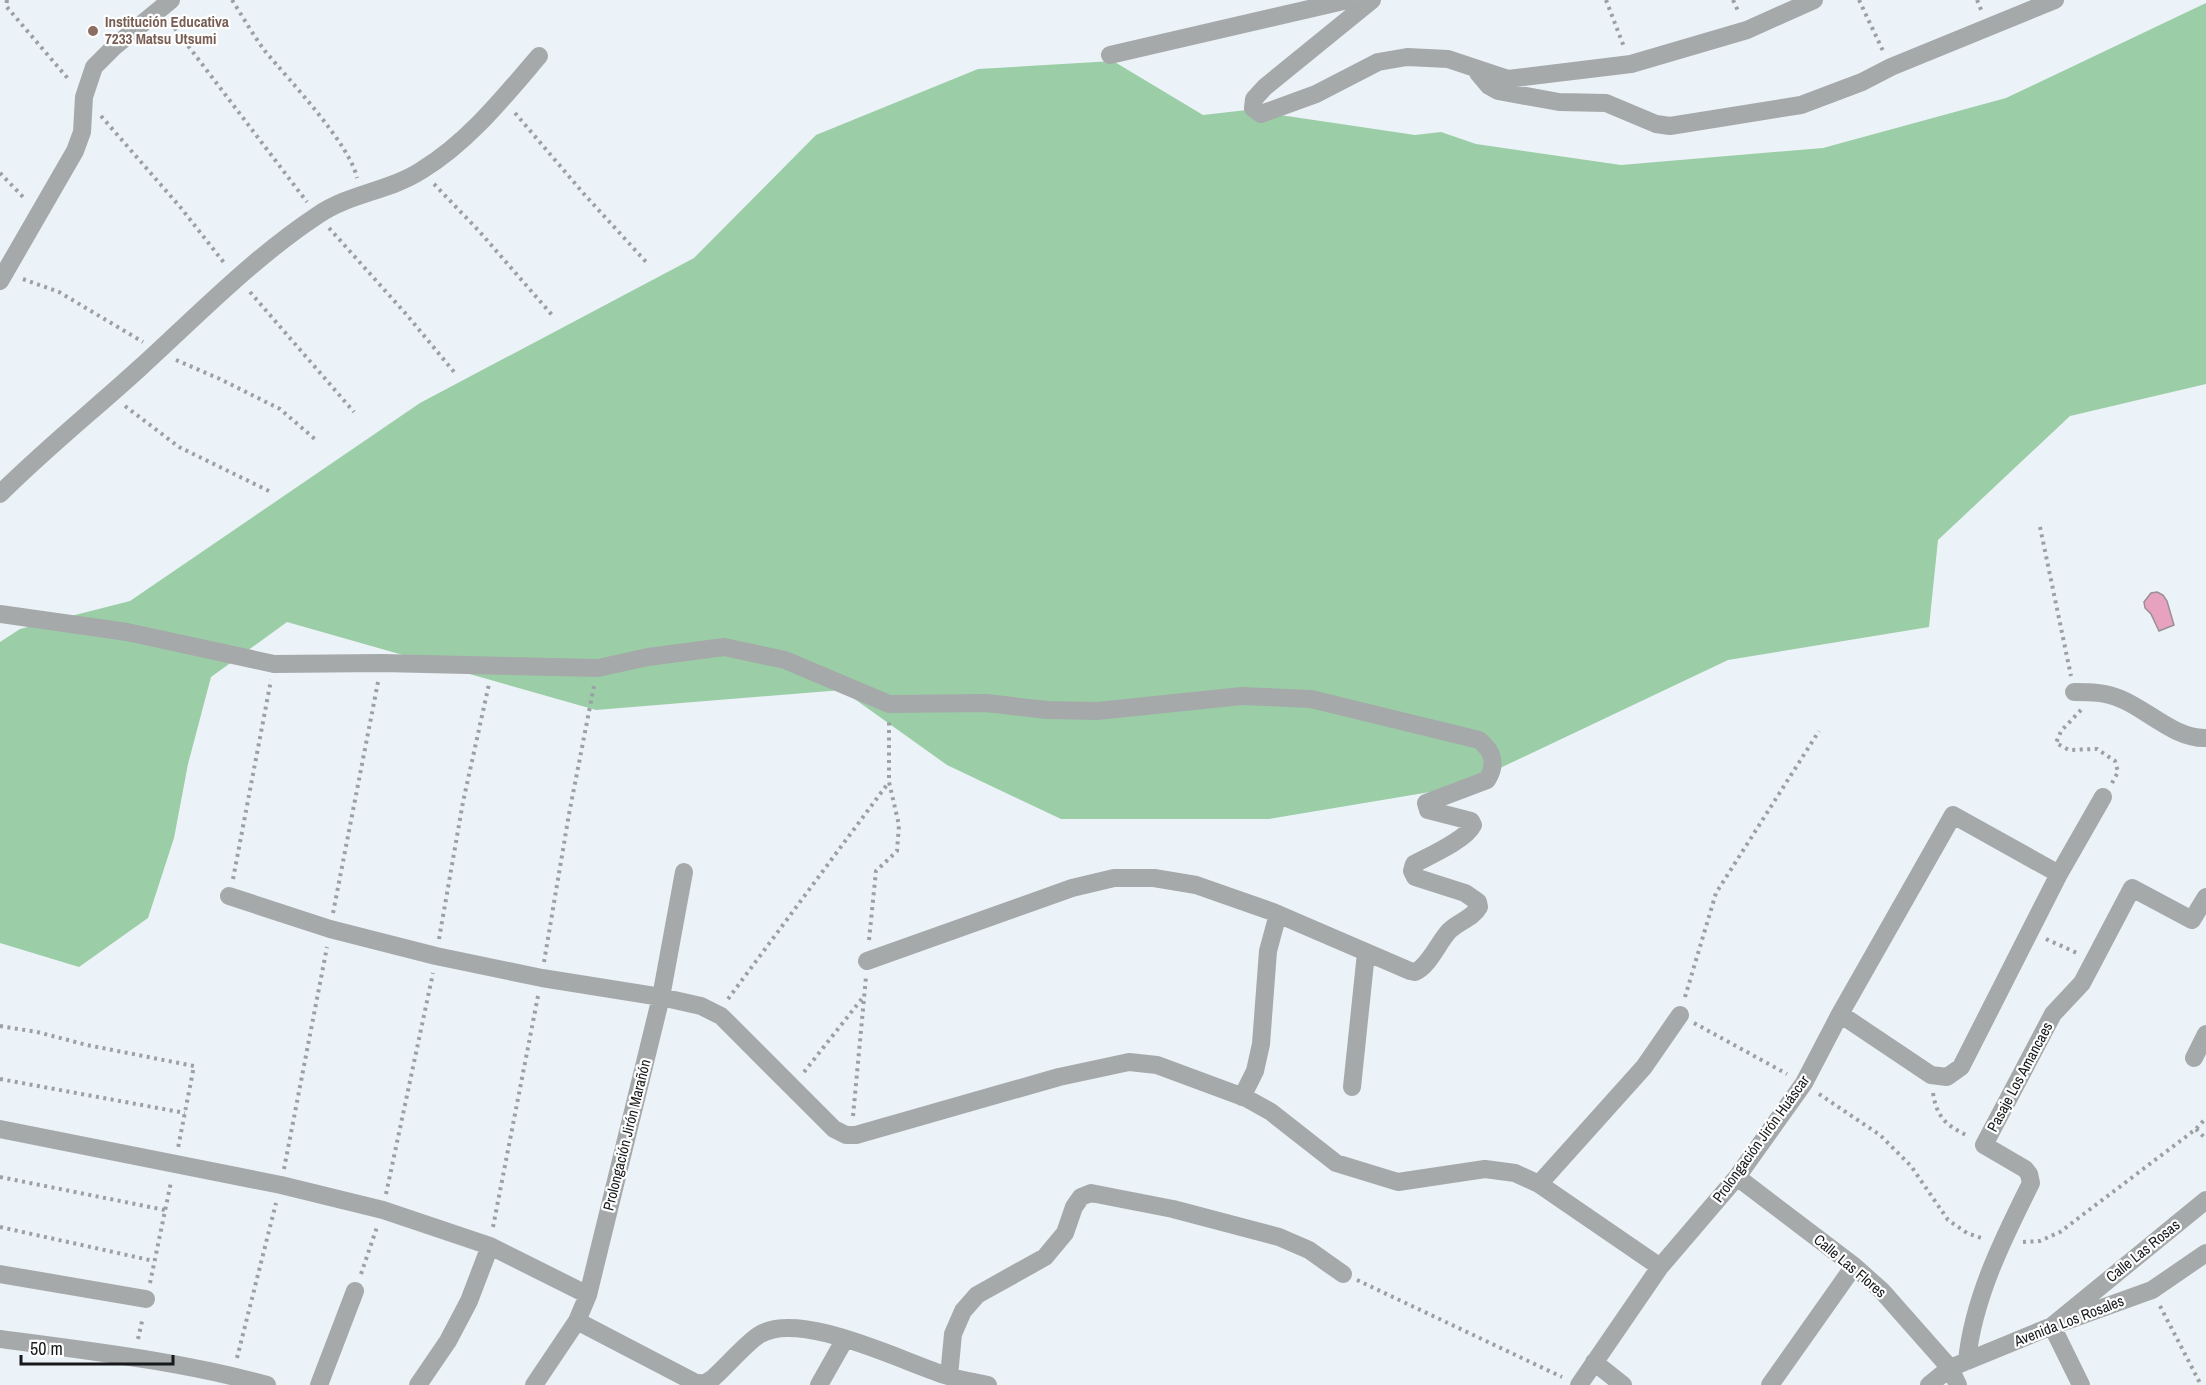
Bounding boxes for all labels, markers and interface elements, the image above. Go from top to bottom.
place label: Institución Educativa 7233 Matsu Utsumi [105,11,229,49]
marker: Institución Educativa 7233 Matsu Utsumi [86,24,100,38]
street label: Pasaje Los Amancaes [1982,1018,2057,1135]
street label: Prolongación Jirón Marañón [598,1057,655,1213]
street label: Prolongación Jirón Huáscar [1707,1071,1814,1207]
street label: Calle Las Rosas [2101,1214,2184,1287]
street label: Calle Las Flores [1810,1229,1891,1302]
street label: Avenida Los Rosales [2010,1290,2127,1351]
scale bar [21,1328,172,1366]
text: 50 m [30,1336,63,1361]

